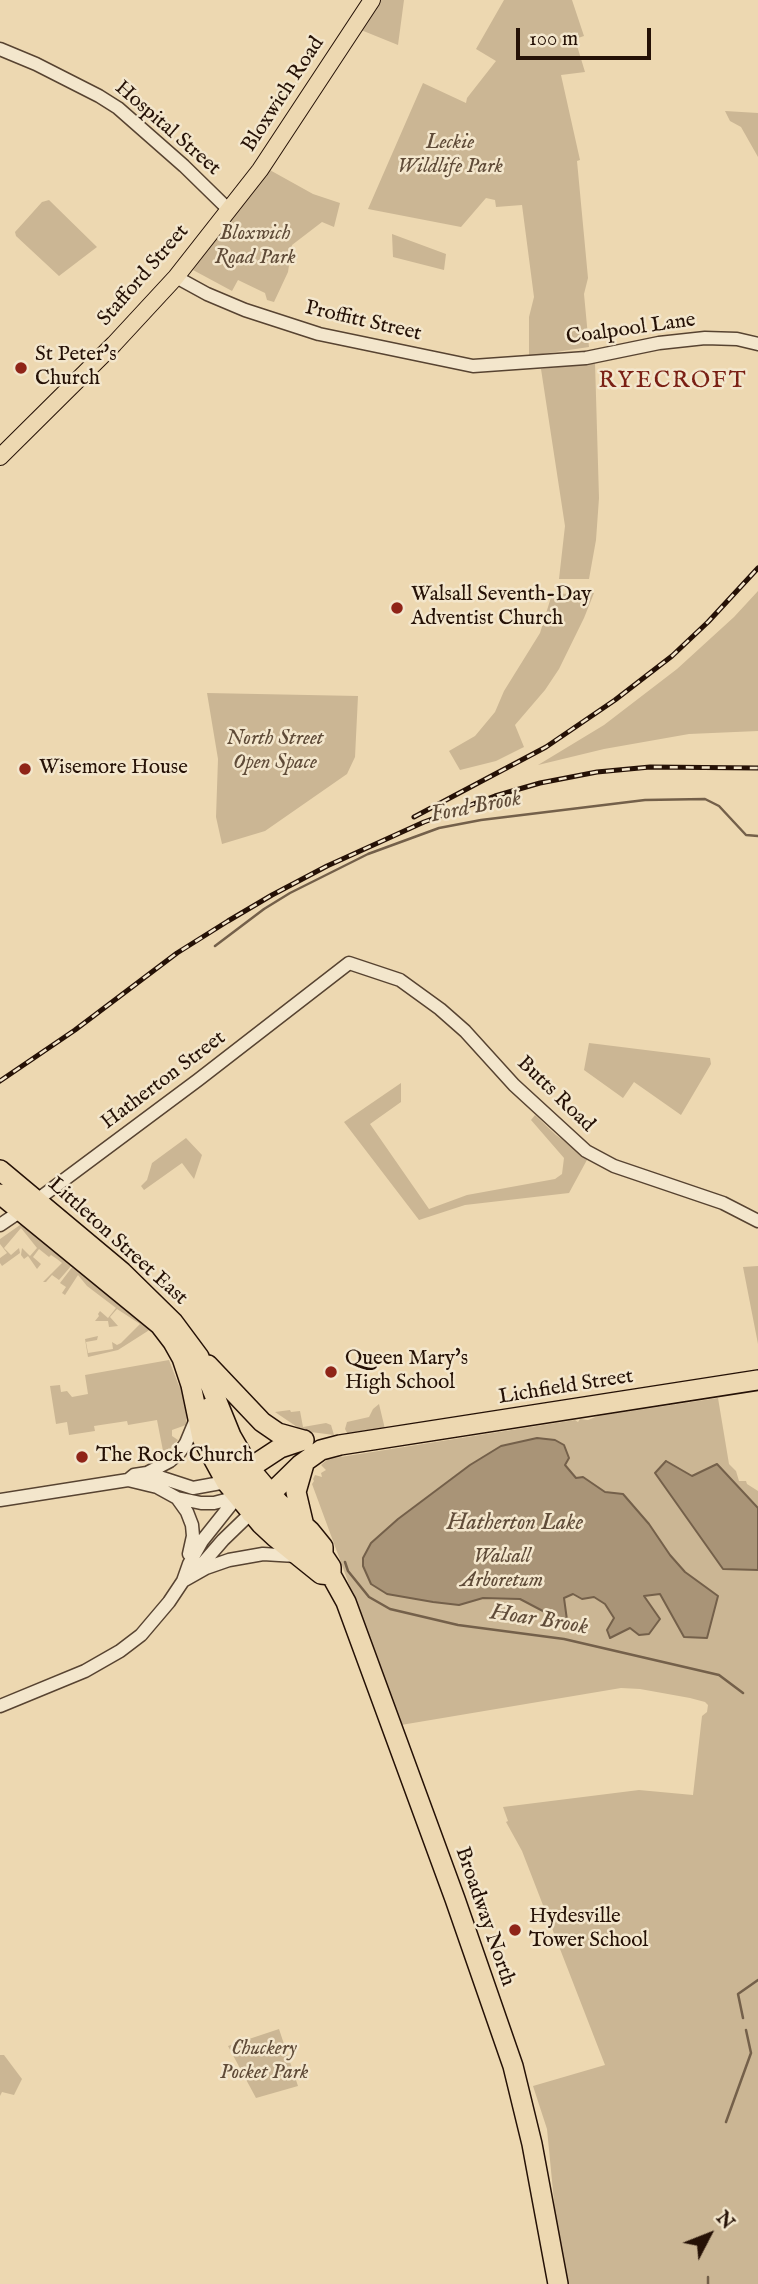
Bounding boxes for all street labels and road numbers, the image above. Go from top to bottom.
street label: Bloxwich Road [237,33,331,157]
street label: Hospital Street [109,76,225,182]
street label: Stafford Street [93,220,195,332]
street label: Proffitt Street [302,296,424,348]
street label: Coalpool Lane [565,308,697,352]
street label: Hatherton Street [97,1026,231,1136]
street label: Butts Road [511,1052,599,1138]
street label: Littleton Street East [42,1173,192,1311]
street label: Lichfield Street [497,1365,635,1411]
street label: Broadway North [448,1844,520,1990]

